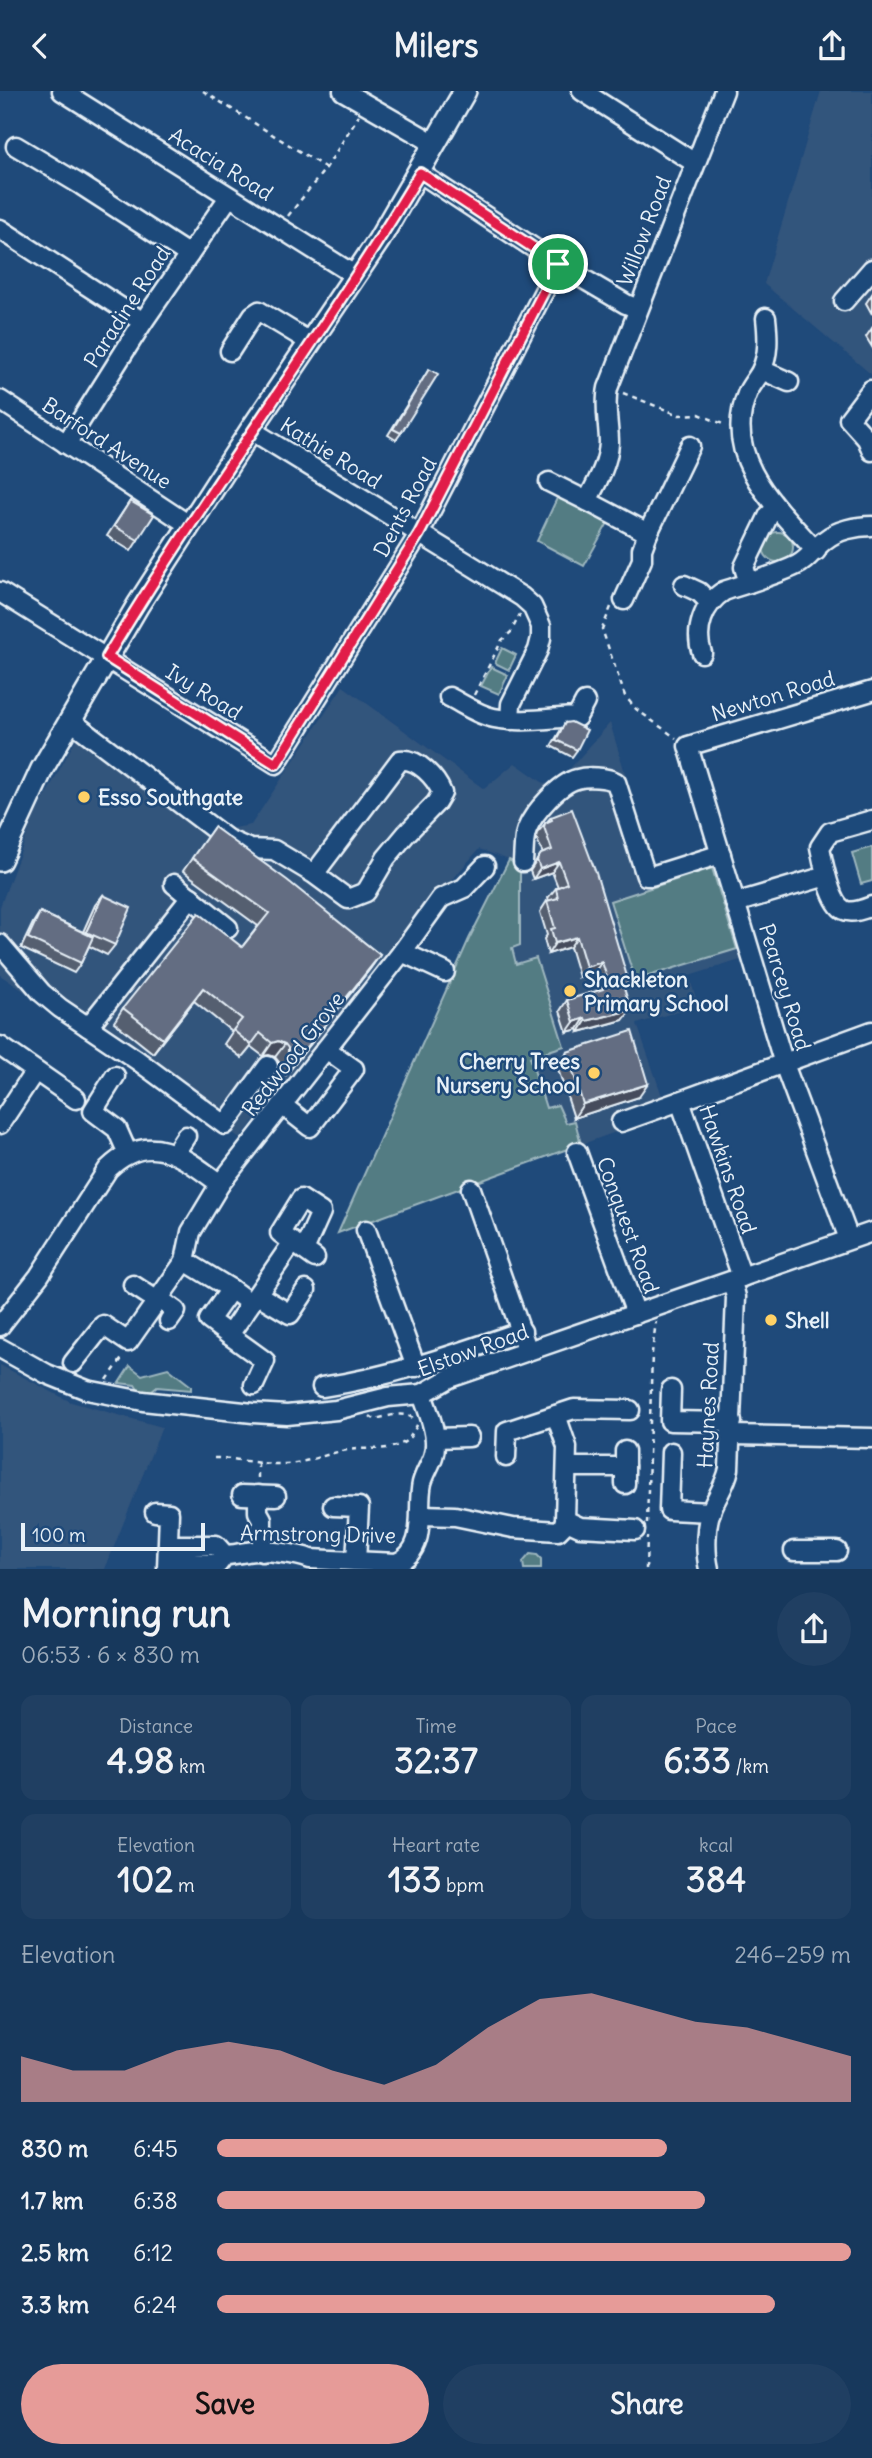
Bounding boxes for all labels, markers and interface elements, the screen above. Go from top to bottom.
text: Milers [393,25,479,66]
icon: back [21,27,59,65]
icon: share [813,27,851,65]
street label: Acacia Road [164,121,278,207]
street label: Willow Road [611,172,677,290]
pin [528,234,588,294]
street label: Paradine Road [78,241,176,373]
icon: arrive [539,245,577,283]
street label: Barford Avenue [37,391,177,495]
street label: Kathie Road [275,411,387,495]
street label: Dents Road [367,453,443,561]
street label: Ivy Road [161,658,247,726]
street label: Newton Road [708,664,838,728]
place label: Esso Southgate [98,784,243,811]
marker: Esso Southgate [76,789,92,805]
street label: Pearcey Road [753,920,817,1054]
place label: Shackleton Primary School [584,966,729,1017]
marker: Shackleton Primary School [562,983,578,999]
street label: Redwood Grove [236,986,350,1122]
place label: Cherry Trees Nursery School [436,1048,580,1099]
marker: Cherry Trees Nursery School [586,1065,602,1081]
street label: Hawkins Road [693,1101,763,1237]
street label: Conquest Road [591,1153,665,1297]
place label: Shell [785,1307,830,1334]
marker: Shell [763,1312,779,1328]
street label: Elstow Road [414,1317,532,1383]
street label: Haynes Road [691,1341,725,1469]
street label: Armstrong Drive [240,1519,396,1549]
scale bar [21,1520,205,1552]
text: 100 m [32,1523,86,1547]
text: Morning run [21,1590,231,1637]
button: share [777,1592,851,1666]
text: 06:53 · 6 × 830 m [21,1640,200,1669]
text: Distance [119,1714,193,1738]
text: Time [415,1714,457,1738]
text: Pace [695,1714,737,1738]
text: 4.98 [107,1738,174,1782]
text: 32:37 [394,1738,478,1782]
text: 6:33 [663,1738,731,1782]
text: km [174,1754,205,1778]
text: /km [731,1754,769,1778]
text: Elevation [117,1833,195,1857]
text: Heart rate [392,1833,480,1857]
text: kcal [699,1833,733,1857]
text: 102 [117,1857,173,1901]
text: 133 [388,1857,442,1901]
text: 384 [686,1857,746,1901]
text: m [173,1873,195,1897]
text: bpm [442,1873,484,1897]
text: Elevation [21,1940,115,1969]
text: 246–259 m [734,1940,851,1969]
text: 830 m [21,2134,88,2163]
text: 6:45 [133,2134,178,2163]
text: 1.7 km [21,2186,84,2215]
text: 6:38 [133,2186,178,2215]
text: 2.5 km [21,2238,89,2267]
text: 6:12 [133,2238,173,2267]
text: 3.3 km [21,2290,89,2319]
text: 6:24 [133,2290,177,2319]
button: Save [21,2364,429,2444]
button: Share [443,2364,851,2444]

